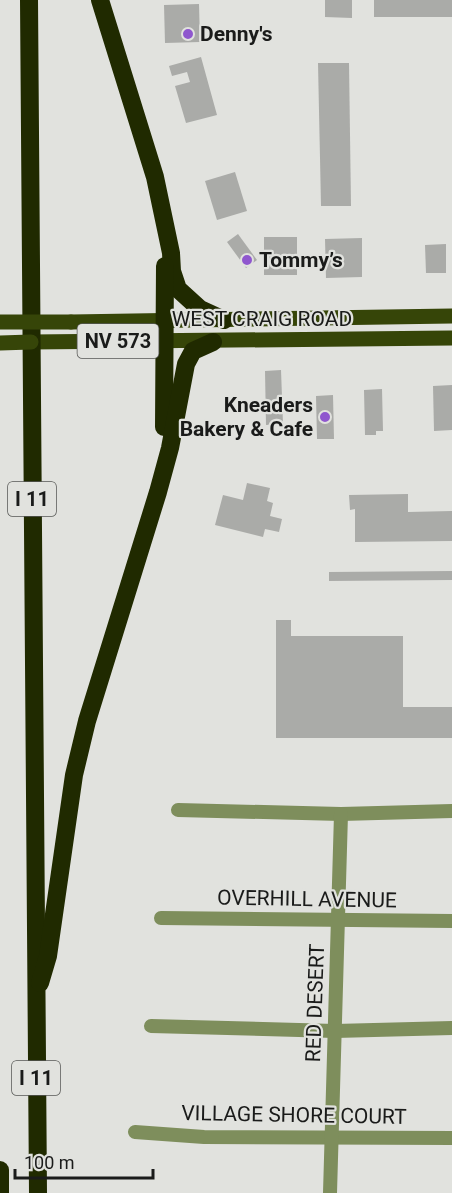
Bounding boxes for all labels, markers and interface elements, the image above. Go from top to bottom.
place label: Denny's [200,22,273,46]
marker: Denny's [181,27,195,41]
place label: Tommy’s [259,248,343,272]
marker: Tommy’s [240,253,254,267]
street label: WEST CRAIG ROAD [172,307,352,331]
road number: NV 573 [78,324,158,358]
place label: Kneaders Bakery & Cafe [180,393,313,441]
marker: Kneaders Bakery & Cafe [318,410,332,424]
road number: I 11 [8,482,56,516]
street label: OVERHILL AVENUE [217,885,397,913]
street label: RED DESERT [301,943,329,1063]
road number: I 11 [12,1061,60,1095]
street label: VILLAGE SHORE COURT [181,1101,407,1129]
scale bar [15,1142,153,1180]
text: 100 m [24,1152,75,1173]

